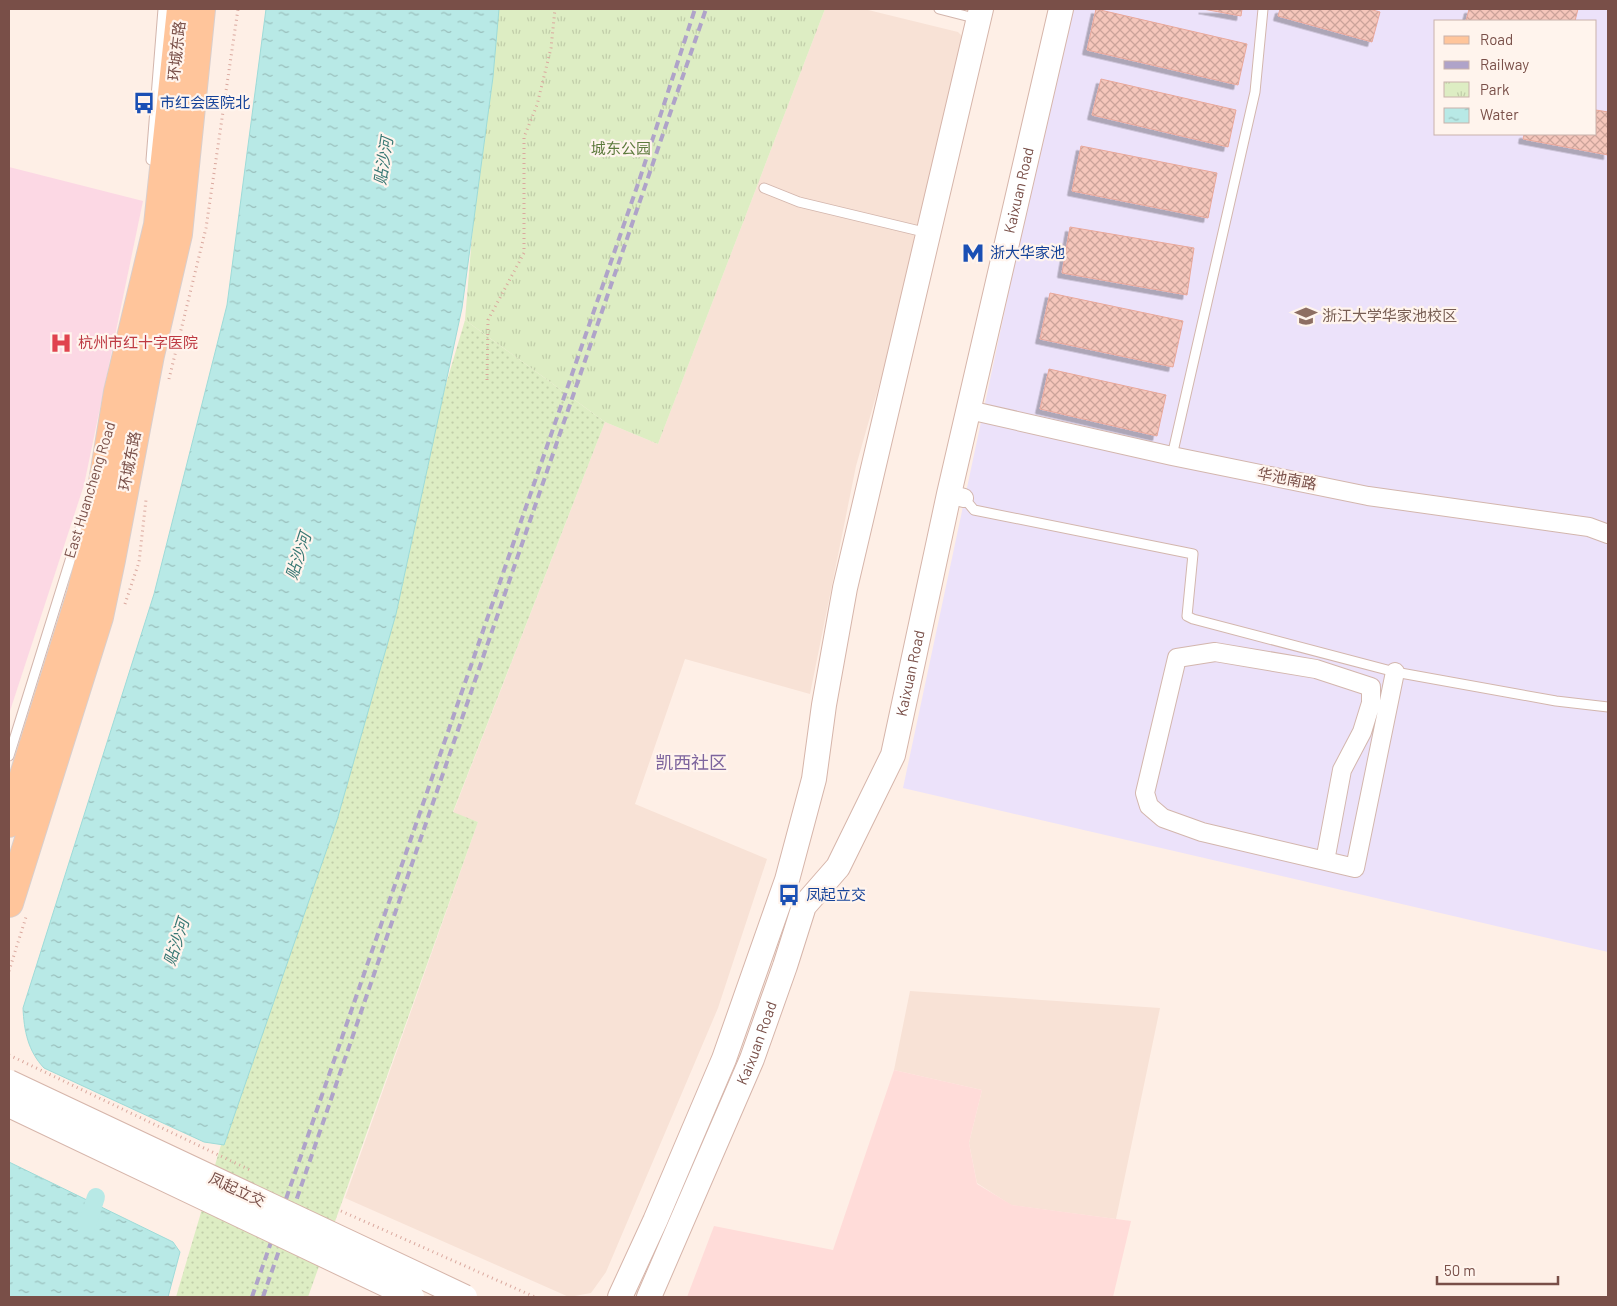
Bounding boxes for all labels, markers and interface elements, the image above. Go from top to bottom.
street label: 环城东路 [164,20,188,82]
legend [1434,20,1597,135]
text: Road [1480,30,1513,48]
text: Railway [1480,55,1529,73]
text: Park [1480,80,1510,98]
bus stop icon: 市红会医院北 [131,90,157,116]
place label: 市红会医院北 [160,93,250,111]
text: Water [1480,105,1519,123]
water label: 贴沙河 [369,133,396,186]
park label: 城东公园 [591,139,651,157]
street label: Kaixuan Road [999,145,1037,235]
metro station icon: 浙大华家池 [960,240,986,266]
place label: 浙大华家池 [990,243,1065,261]
school or university icon: 浙江大学华家池校区 [1293,303,1319,329]
place label: 浙江大学华家池校区 [1322,306,1457,324]
hospital icon: 杭州市红十字医院 [48,330,74,356]
place label: 杭州市红十字医院 [78,333,198,351]
street label: East Huancheng Road [60,419,118,560]
street label: 环城东路 [114,430,144,492]
street label: 华池南路 [1256,463,1318,493]
water label: 贴沙河 [281,527,315,582]
street label: Kaixuan Road [892,628,928,718]
district label: 凯西社区 [655,751,727,773]
bus stop icon: 凤起立交 [776,882,802,908]
place label: 凤起立交 [806,885,866,903]
water label: 贴沙河 [159,913,193,968]
street label: Kaixuan Road [732,999,780,1087]
street label: 凤起立交 [206,1168,268,1210]
scale bar [1437,1254,1558,1286]
text: 50 m [1444,1261,1476,1279]

